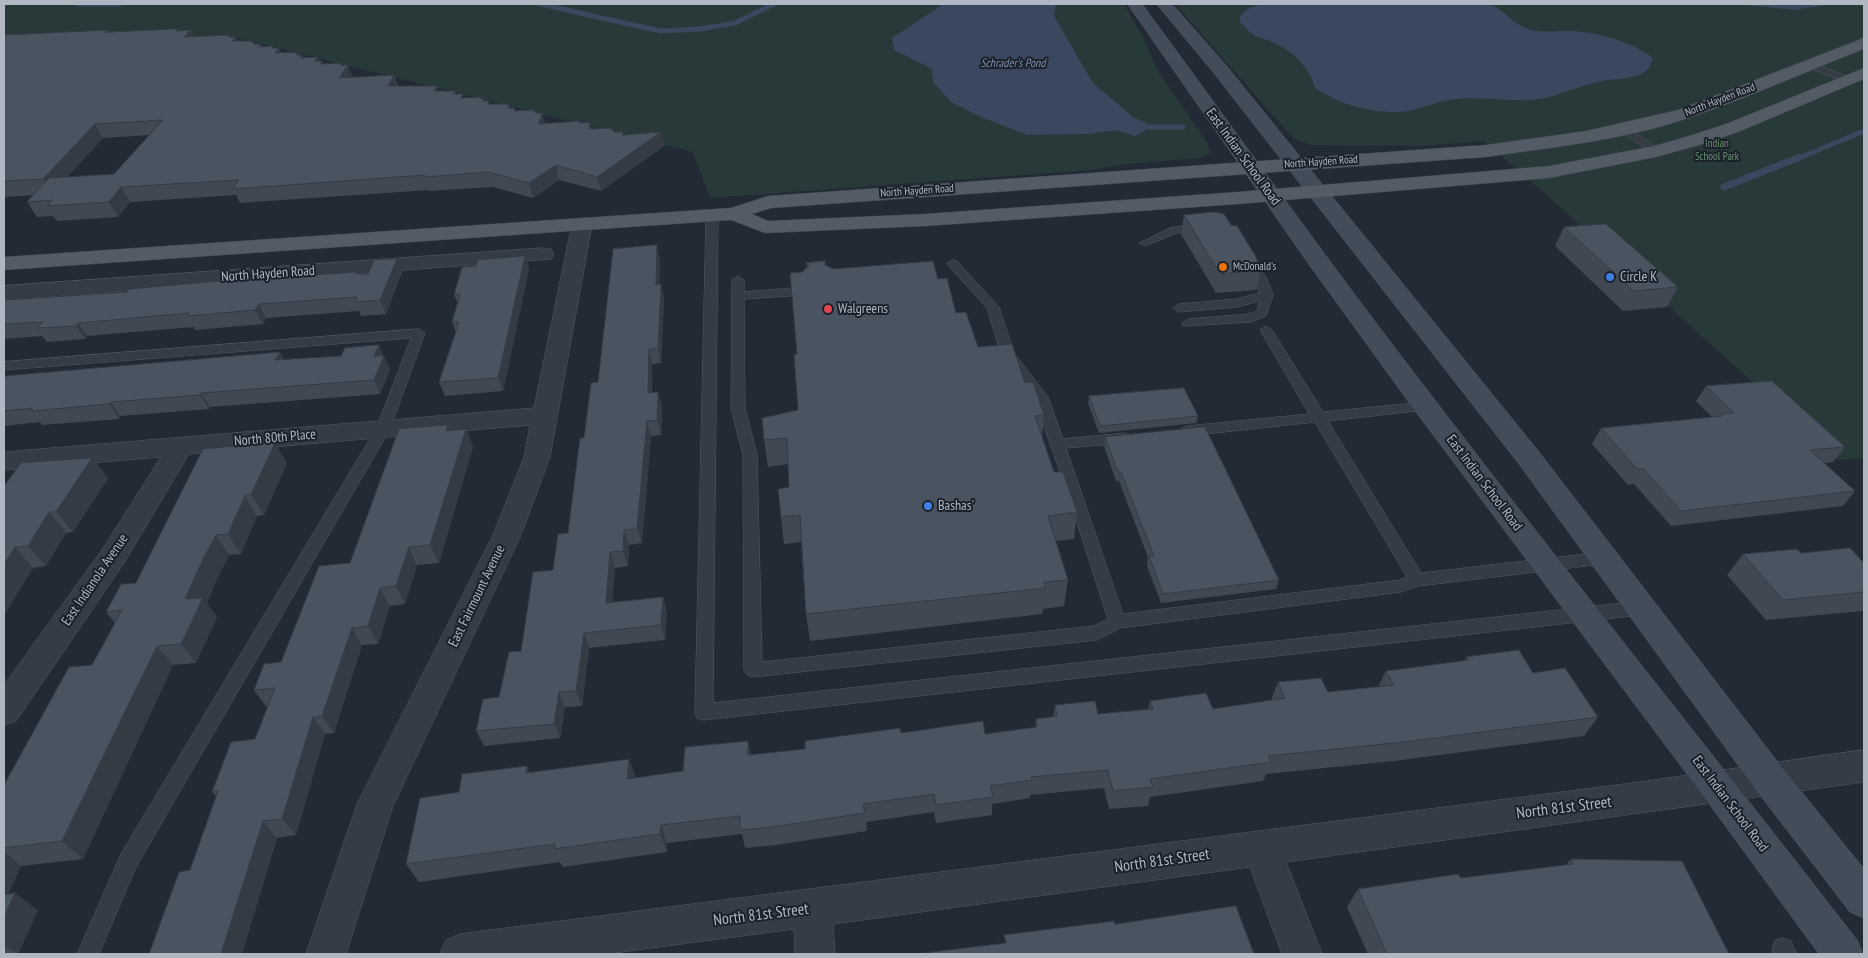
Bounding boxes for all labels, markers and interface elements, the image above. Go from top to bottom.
water label: Schrader's Pond [980,57,1046,71]
street label: North Hayden Road [1683,81,1757,119]
street label: East Indian School Road [1202,105,1284,209]
park label: Indian School Park [1695,137,1739,163]
street label: North Hayden Road [1284,153,1358,171]
street label: North Hayden Road [880,182,954,200]
place label: McDonald's [1233,260,1276,274]
marker: McDonald's [1217,261,1229,273]
street label: North Hayden Road [221,262,315,286]
place label: Circle K [1620,269,1657,285]
marker: Circle K [1604,271,1616,283]
place label: Walgreens [838,301,888,317]
marker: Walgreens [822,303,834,315]
street label: North 80th Place [233,426,317,450]
street label: East Indian School Road [1442,432,1526,534]
place label: Bashas' [938,498,974,514]
marker: Bashas' [922,500,934,512]
street label: East Indianola Avenue [58,531,132,629]
street label: East Fairmount Avenue [445,542,509,650]
street label: East Indian School Road [1688,753,1772,855]
street label: North 81st Street [1515,793,1613,823]
street label: North 81st Street [1113,845,1211,877]
street label: North 81st Street [712,900,810,930]

